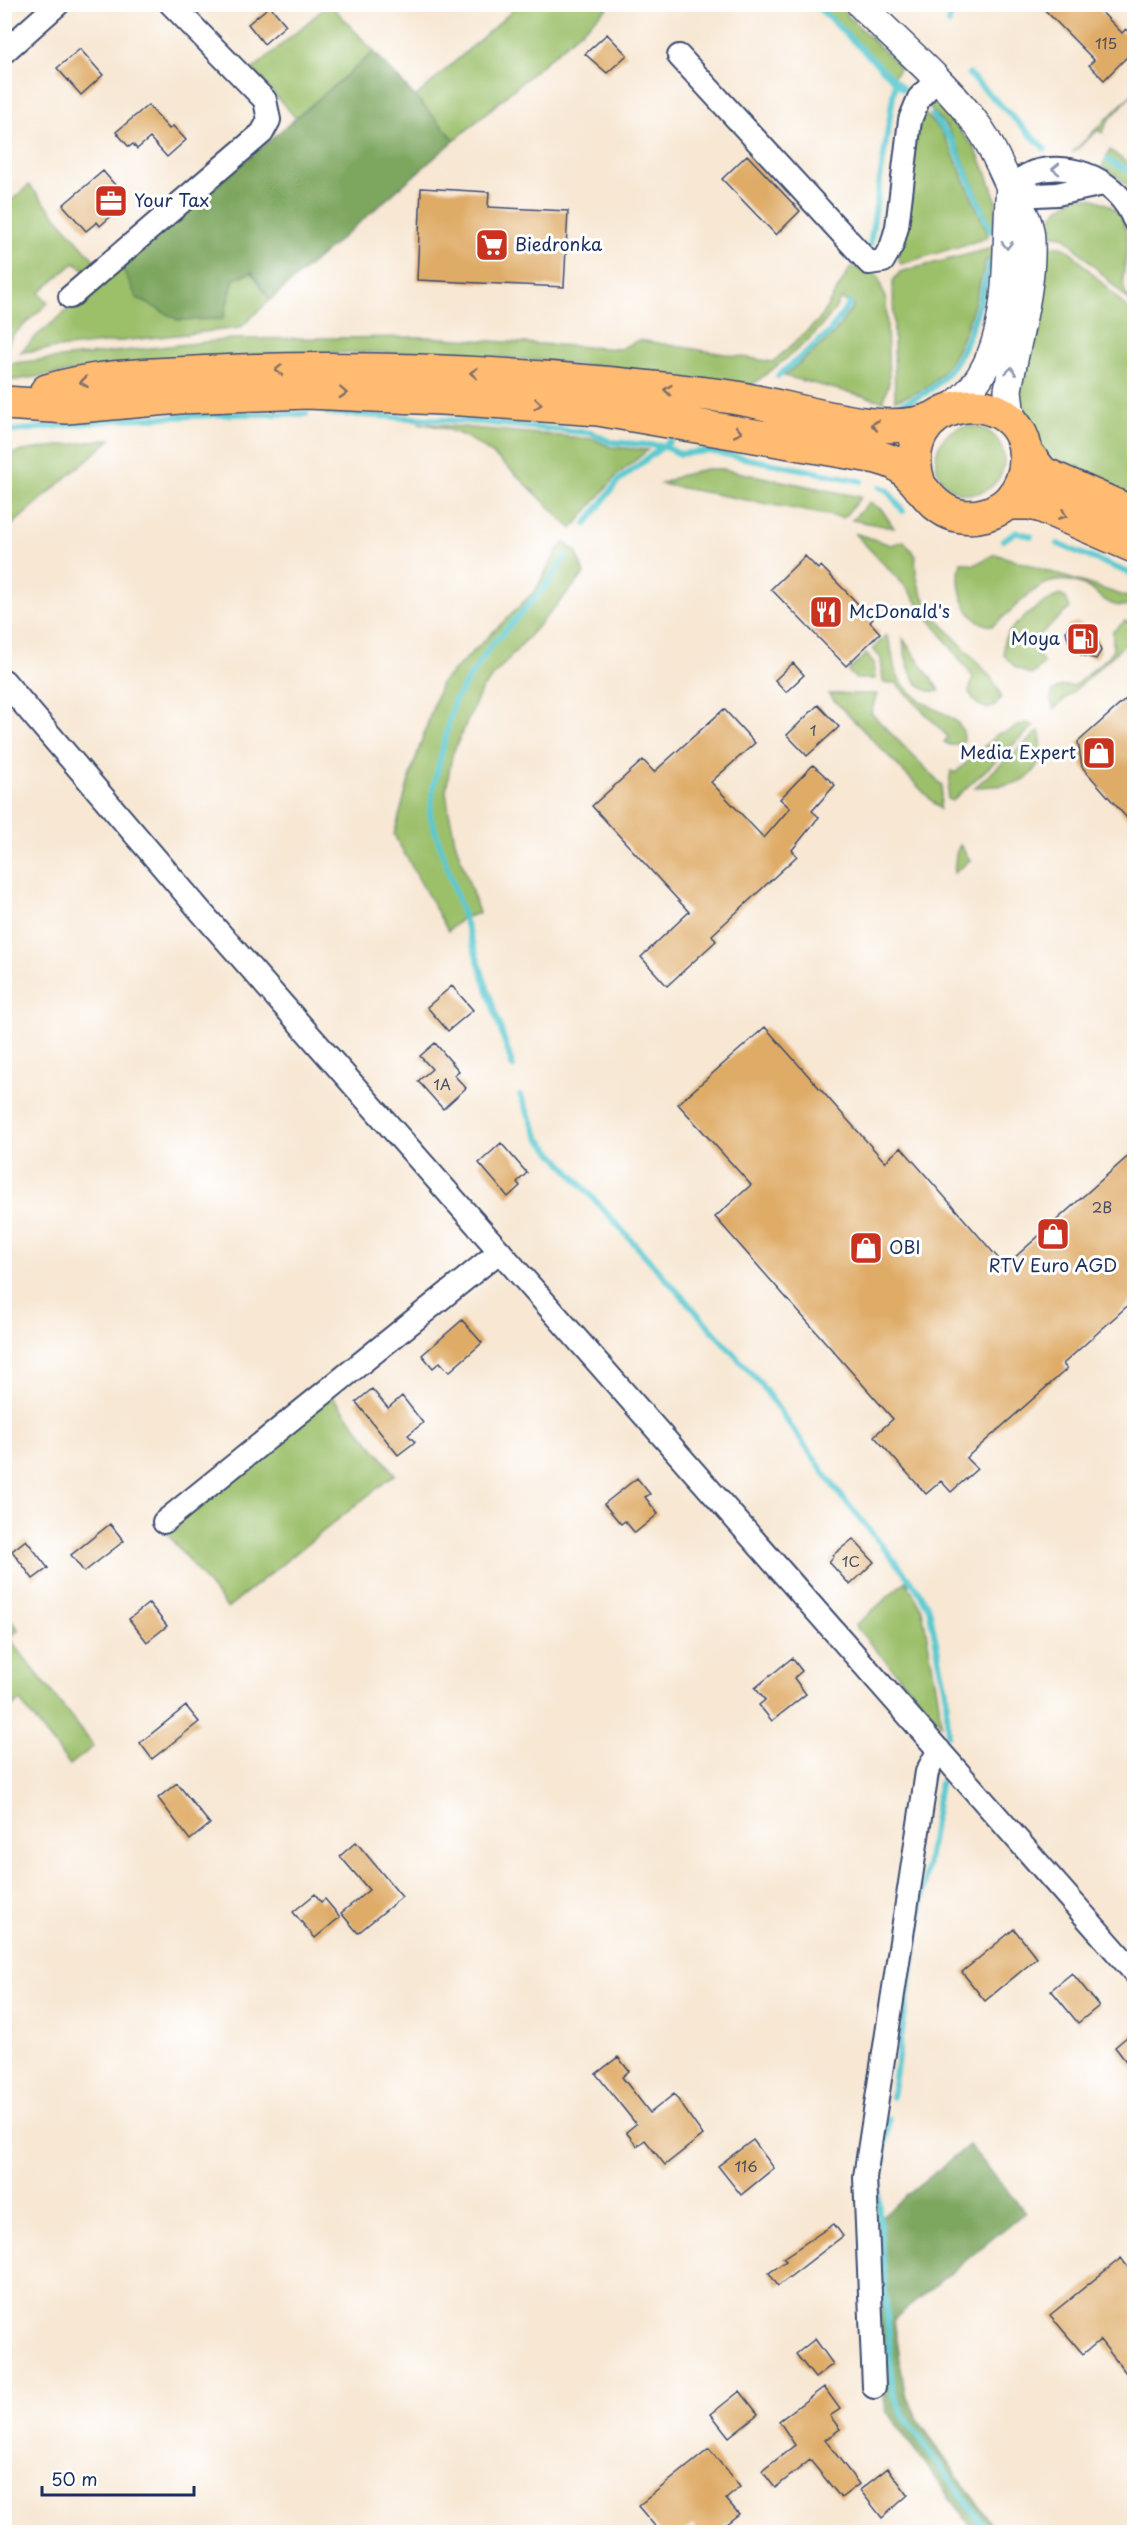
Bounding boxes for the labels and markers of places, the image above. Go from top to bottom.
office icon: Your Tax [93,183,129,219]
place label: Your Tax [134,186,209,213]
supermarket icon: Biedronka [474,227,510,263]
place label: Biedronka [515,230,603,257]
restaurant icon: McDonald's [808,594,844,630]
place label: McDonald's [849,597,950,624]
fuel station icon: Moya [1065,621,1101,657]
place label: Moya [1011,624,1061,651]
shop icon: Media Expert [1081,735,1117,771]
place label: Media Expert [960,738,1076,765]
shop icon: RTV Euro AGD [1035,1216,1071,1252]
shop icon: OBI [848,1230,884,1266]
place label: OBI [889,1233,920,1260]
place label: RTV Euro AGD [989,1251,1117,1278]

